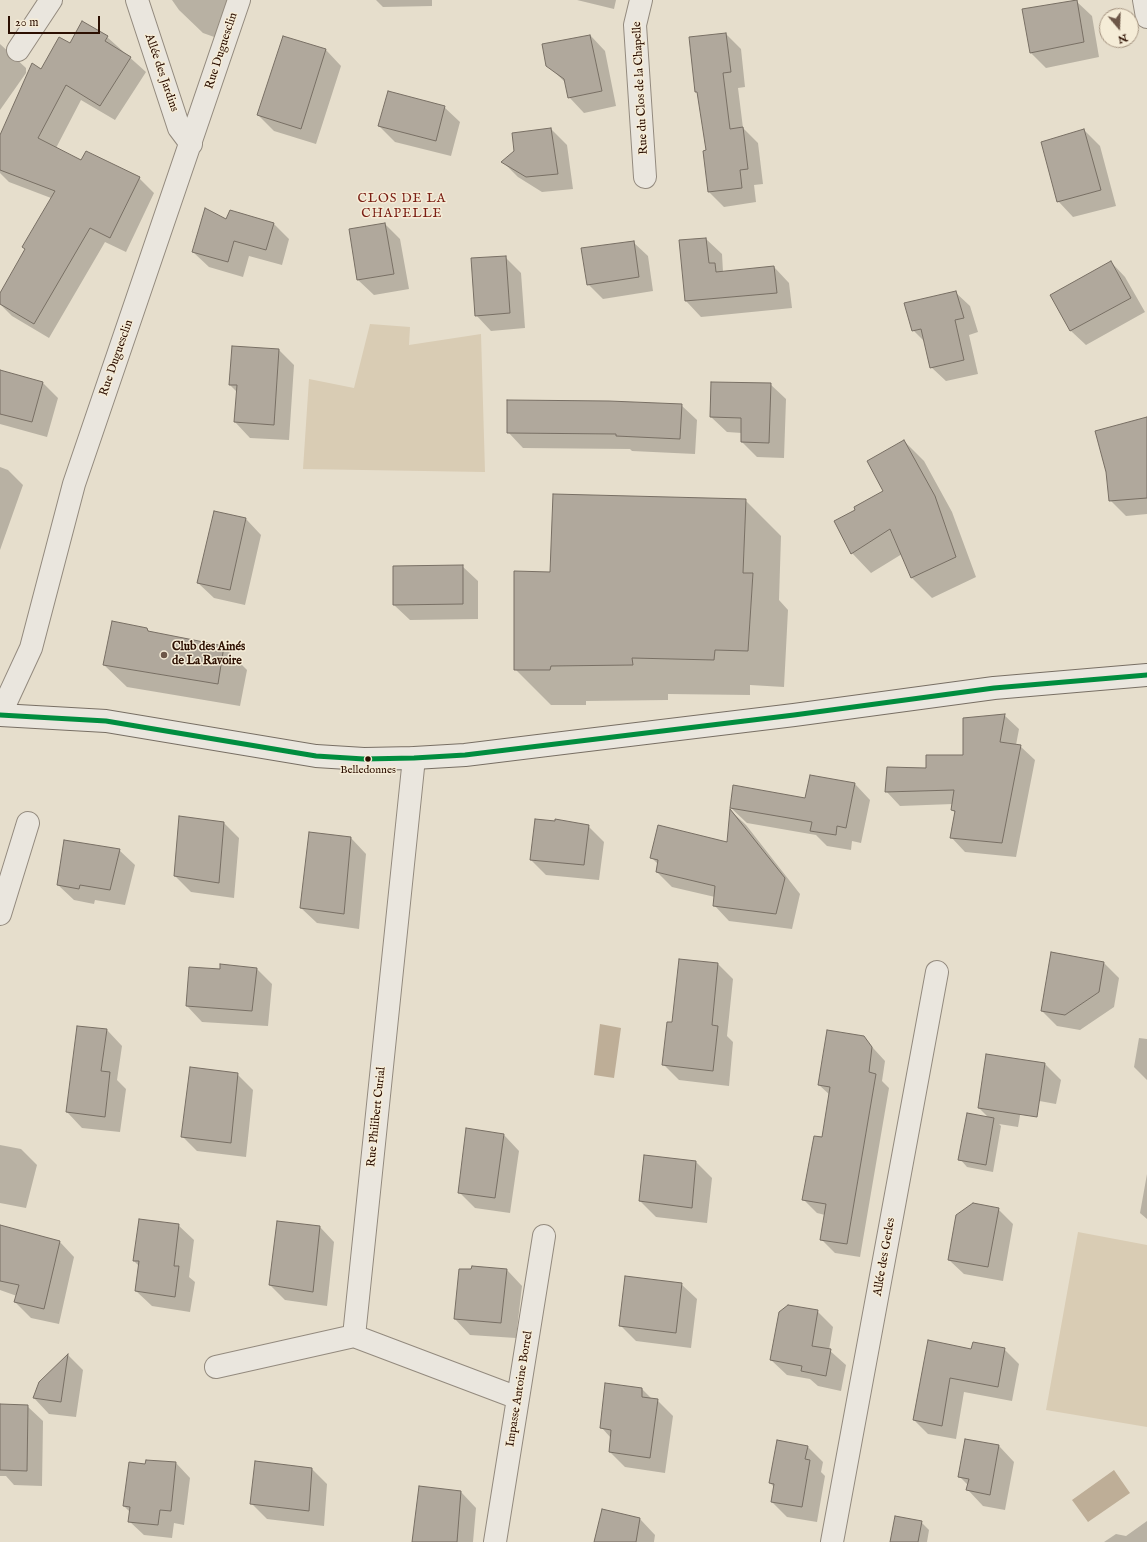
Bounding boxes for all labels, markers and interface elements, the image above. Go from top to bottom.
scale bar [10,8,102,34]
north arrow [1099,8,1139,48]
street label: Rue Duguesclin [203,11,241,91]
text: 20 m [15,15,38,30]
street label: Rue du Clos de la Chapelle [630,21,652,155]
text: N [1116,30,1129,47]
street label: Allée des Jardins [141,32,181,114]
district label: CLOS DE LA CHAPELLE [358,191,446,222]
street label: Rue Duguesclin [97,318,137,398]
place label: Club des Ainés de La Ravoire [172,641,245,669]
marker: Club des Ainés de La Ravoire [159,650,169,660]
marker: Belledonnes [363,754,373,764]
place label: Belledonnes [340,764,396,778]
street label: Rue Philibert Curial [365,1066,389,1168]
street label: Allée des Gerles [871,1217,899,1297]
street label: Impasse Antoine Borrel [504,1330,536,1448]

